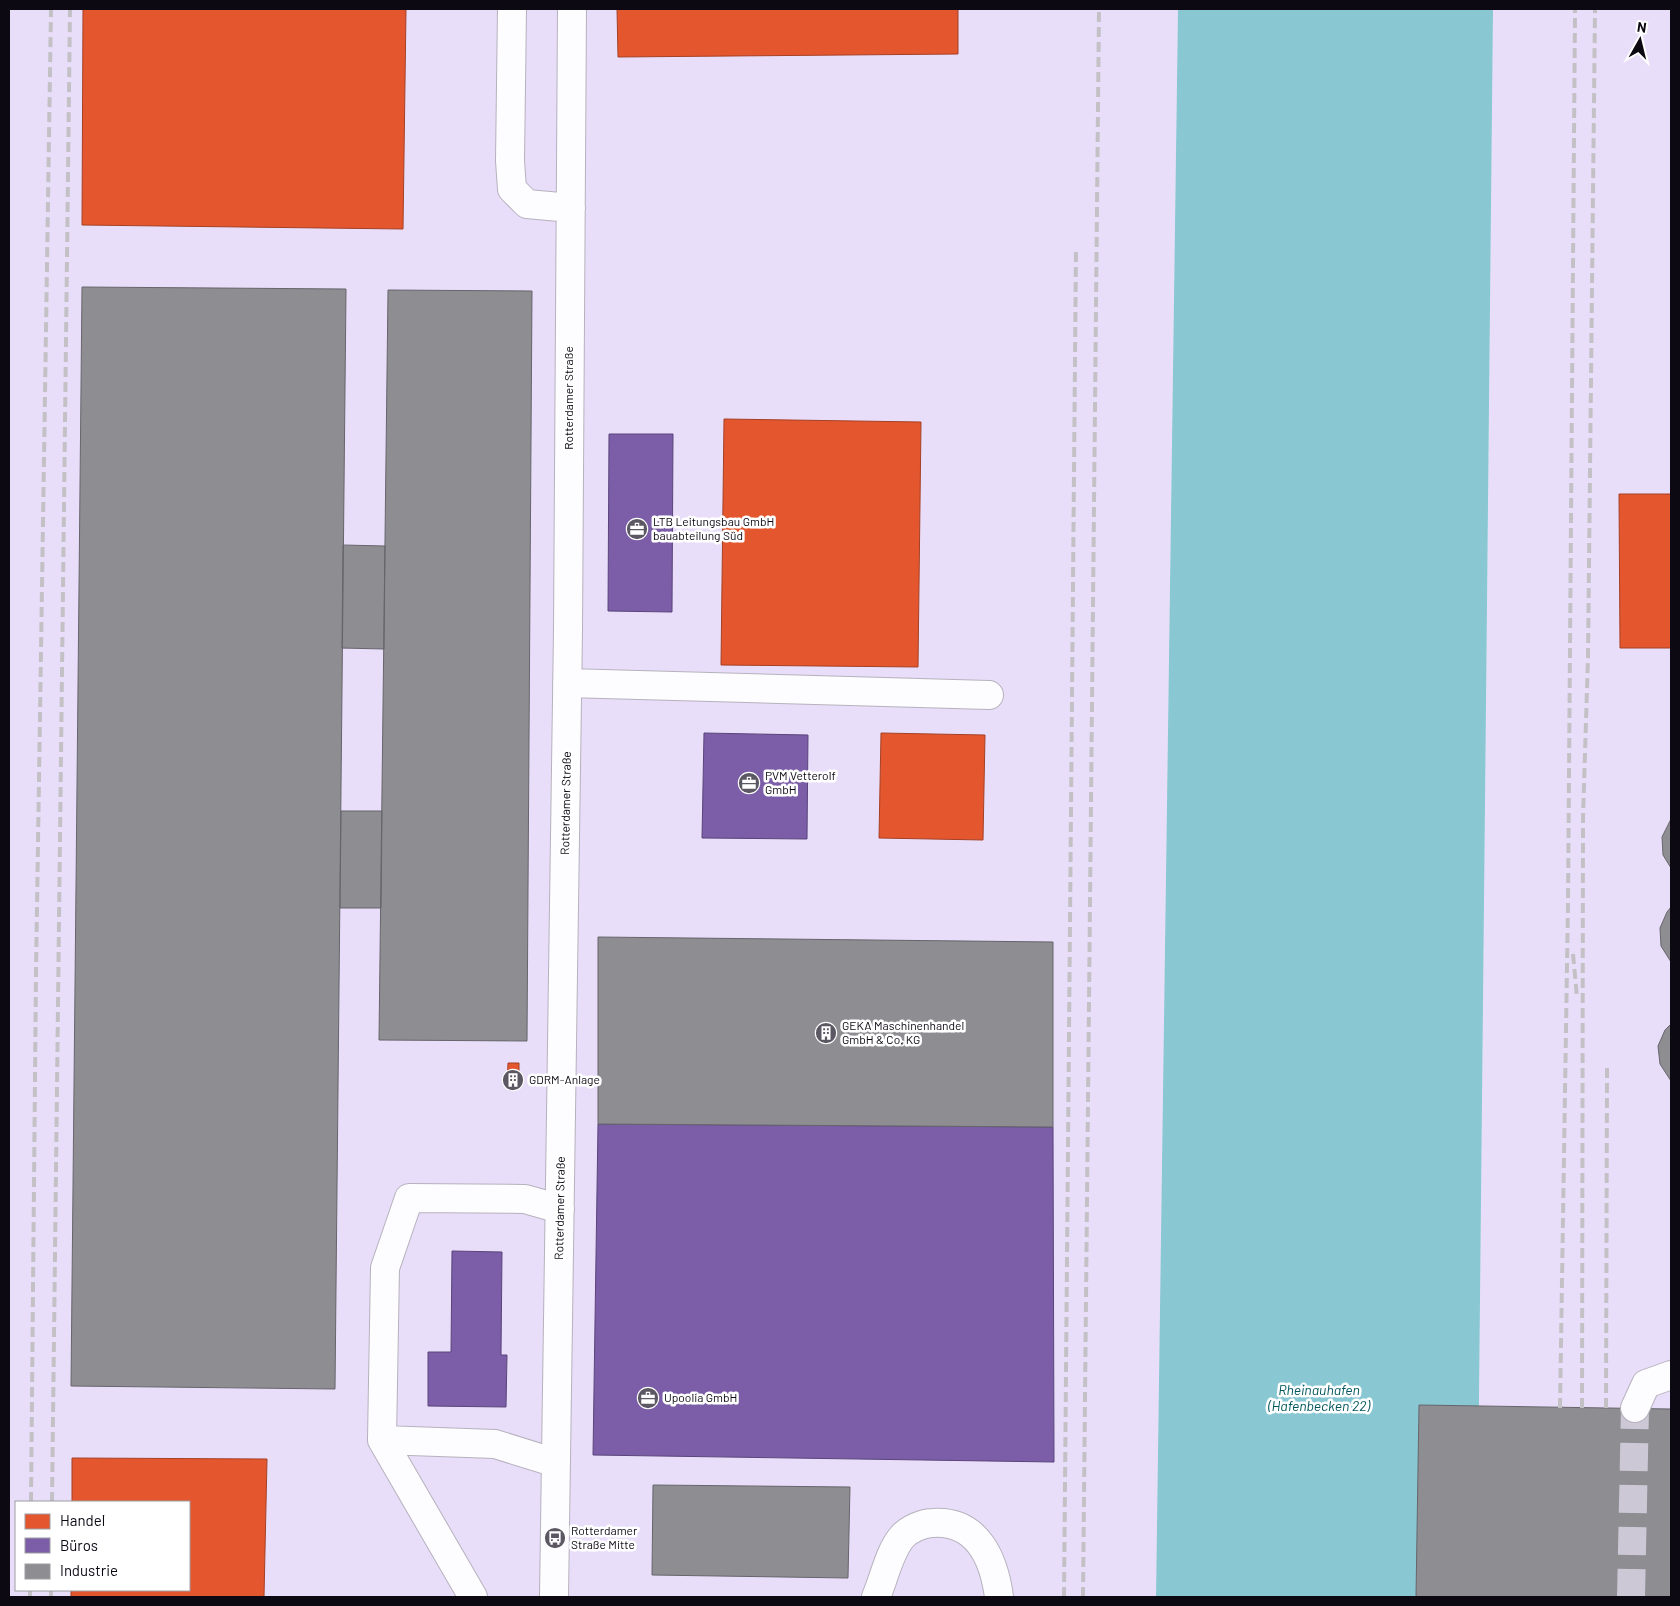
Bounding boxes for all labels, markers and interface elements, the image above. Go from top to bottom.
north arrow [1615,15,1665,65]
text: N [1636,18,1648,36]
street label: Rotterdamer Straße [561,346,575,450]
place label: LTB Leitungsbau GmbH bauabteilung Süd [653,514,774,542]
office icon: LTB Leitungsbau GmbH bauabteilung Süd [625,517,649,541]
street label: Rotterdamer Straße [557,751,573,855]
place label: PVM Vetterolf GmbH [765,768,836,796]
office icon: PVM Vetterolf GmbH [737,771,761,795]
place label: GEKA Maschinenhandel GmbH & Co. KG [842,1018,964,1046]
building icon: GEKA Maschinenhandel GmbH & Co. KG [814,1021,838,1045]
building icon: GDRM-Anlage [501,1068,525,1092]
place label: GDRM-Anlage [529,1072,600,1086]
street label: Rotterdamer Straße [551,1156,567,1260]
water label: Rheinauhafen (Hafenbecken 22) [1268,1381,1370,1414]
office icon: Upoolia GmbH [636,1386,660,1410]
place label: Upoolia GmbH [664,1390,737,1404]
legend [15,1501,190,1591]
text: Handel [60,1511,105,1529]
place label: Rotterdamer Straße Mitte [571,1523,638,1551]
bus stop icon: Rotterdamer Straße Mitte [543,1526,567,1550]
text: Büros [60,1536,98,1554]
text: Industrie [60,1561,118,1579]

